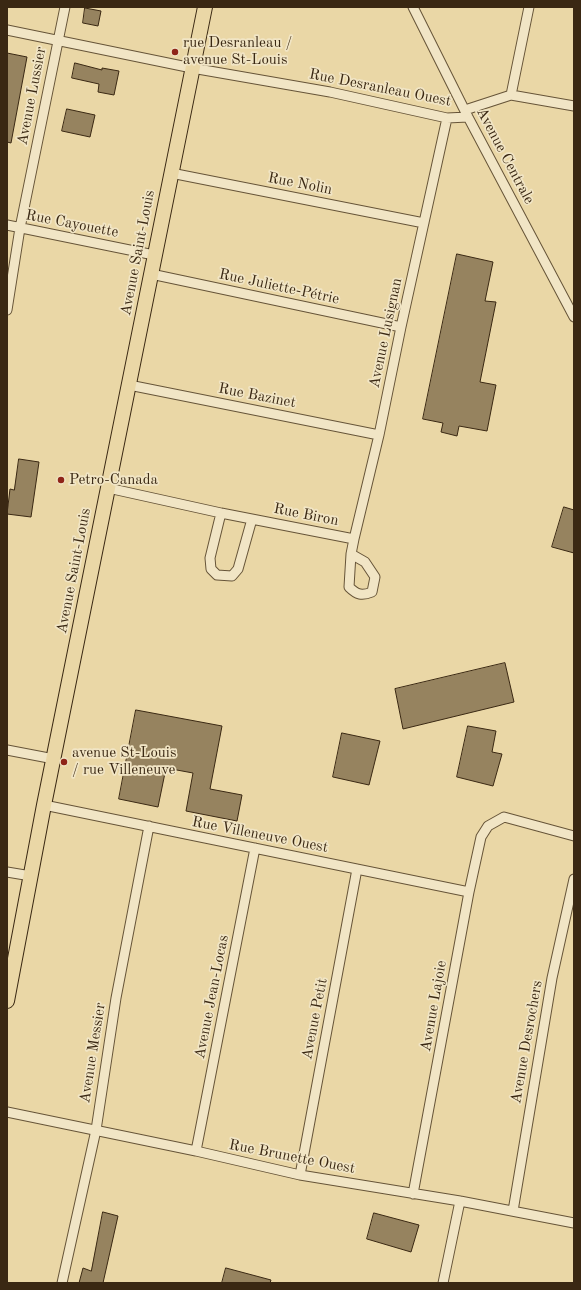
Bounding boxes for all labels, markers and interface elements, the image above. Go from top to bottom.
place label: rue Desranleau / avenue St-Louis [183,34,292,69]
street label: Avenue Lussier [14,45,50,147]
marker: rue Desranleau / avenue St-Louis [170,47,180,57]
street label: Rue Desranleau Ouest [307,65,453,111]
street label: Avenue Centrale [472,105,538,207]
street label: Rue Nolin [266,169,334,199]
street label: Avenue Saint-Louis [117,189,159,317]
street label: Rue Cayouette [24,206,120,242]
street label: Rue Juliette-Pétrie [217,265,341,309]
street label: Avenue Lusignan [366,276,406,390]
street label: Rue Bazinet [217,380,297,412]
place label: Petro-Canada [69,471,158,489]
marker: Petro-Canada [56,475,66,485]
street label: Rue Biron [272,500,340,530]
street label: Avenue Saint-Louis [53,507,95,635]
place label: avenue St-Louis / rue Villeneuve [72,744,176,779]
marker: avenue St-Louis / rue Villeneuve [59,757,69,767]
street label: Rue Villeneuve Ouest [190,813,330,857]
street label: Avenue Jean-Locas [191,934,233,1060]
street label: Avenue Lajoie [417,959,451,1053]
street label: Avenue Petit [298,977,332,1061]
street label: Avenue Desrochers [507,979,547,1105]
street label: Avenue Messier [76,1002,110,1104]
street label: Rue Brunette Ouest [227,1136,357,1178]

